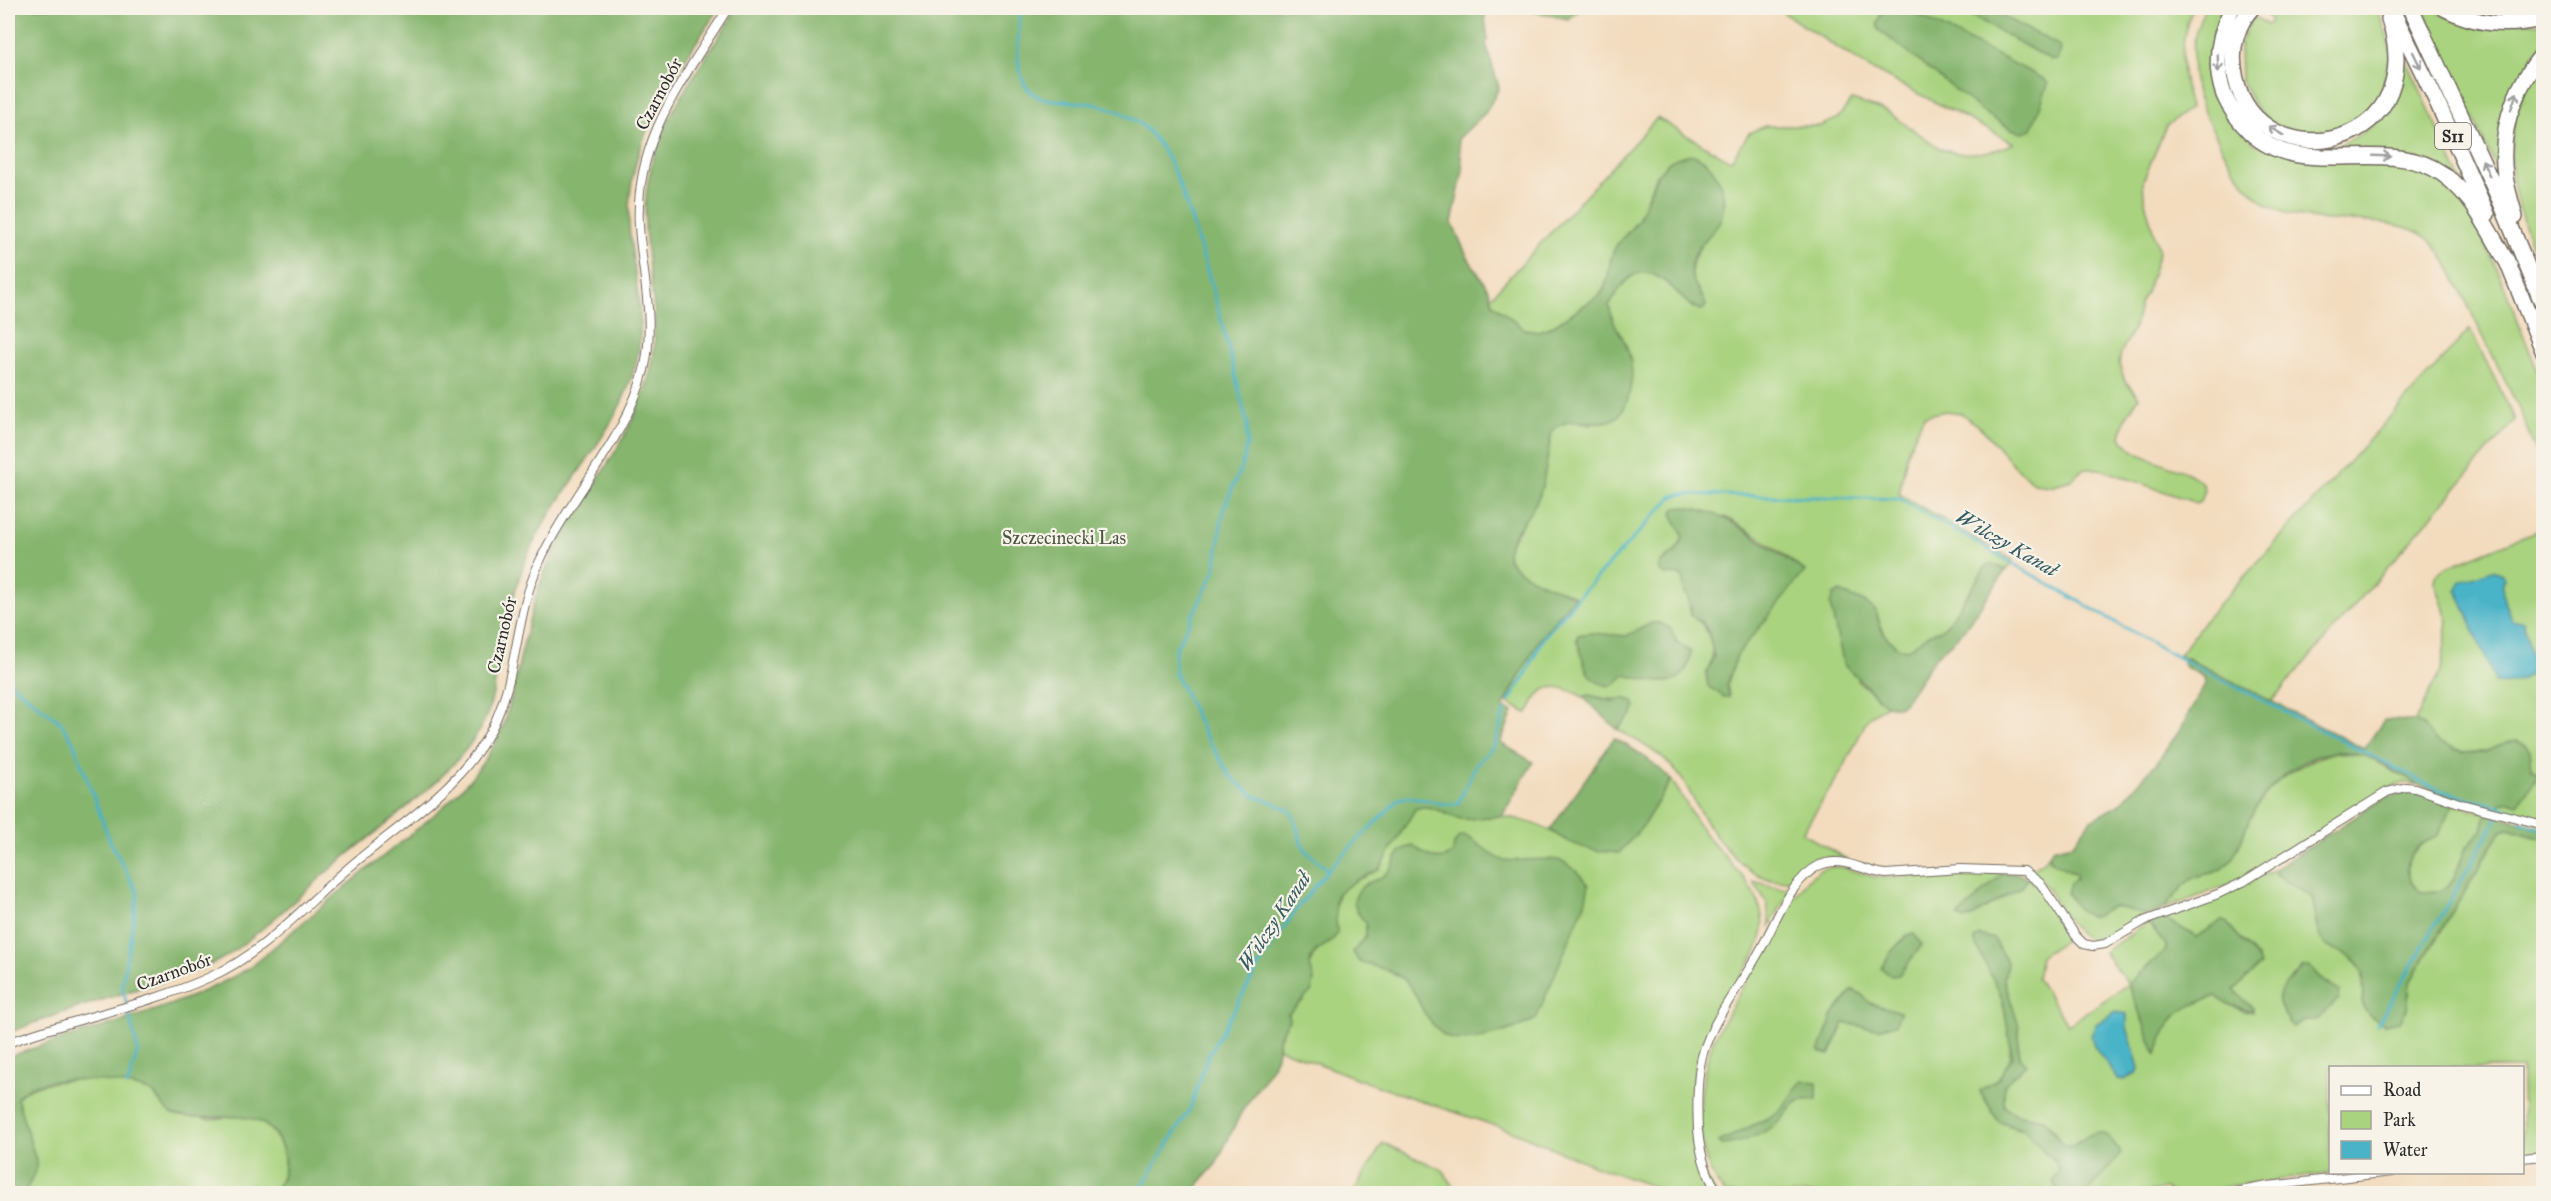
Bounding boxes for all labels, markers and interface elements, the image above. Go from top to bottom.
one-way arrow [2411,51,2423,69]
one-way arrow [2213,53,2224,73]
street label: Czarnobór [631,54,687,134]
one-way arrow [2509,92,2520,111]
road number: S11 [2435,123,2471,149]
one-way arrow [2268,124,2285,136]
one-way arrow [2371,150,2391,162]
one-way arrow [2480,160,2491,178]
water label: Wilczy Kanał [1952,504,2063,582]
park label: Szczecinecki Las [1002,527,1126,549]
street label: Czarnobór [482,594,522,676]
water label: Wilczy Kanał [1232,866,1316,974]
street label: Czarnobór [133,948,215,996]
legend [2329,1066,2524,1174]
text: Road [2383,1079,2421,1101]
text: Park [2383,1109,2416,1131]
text: Water [2383,1139,2428,1161]

